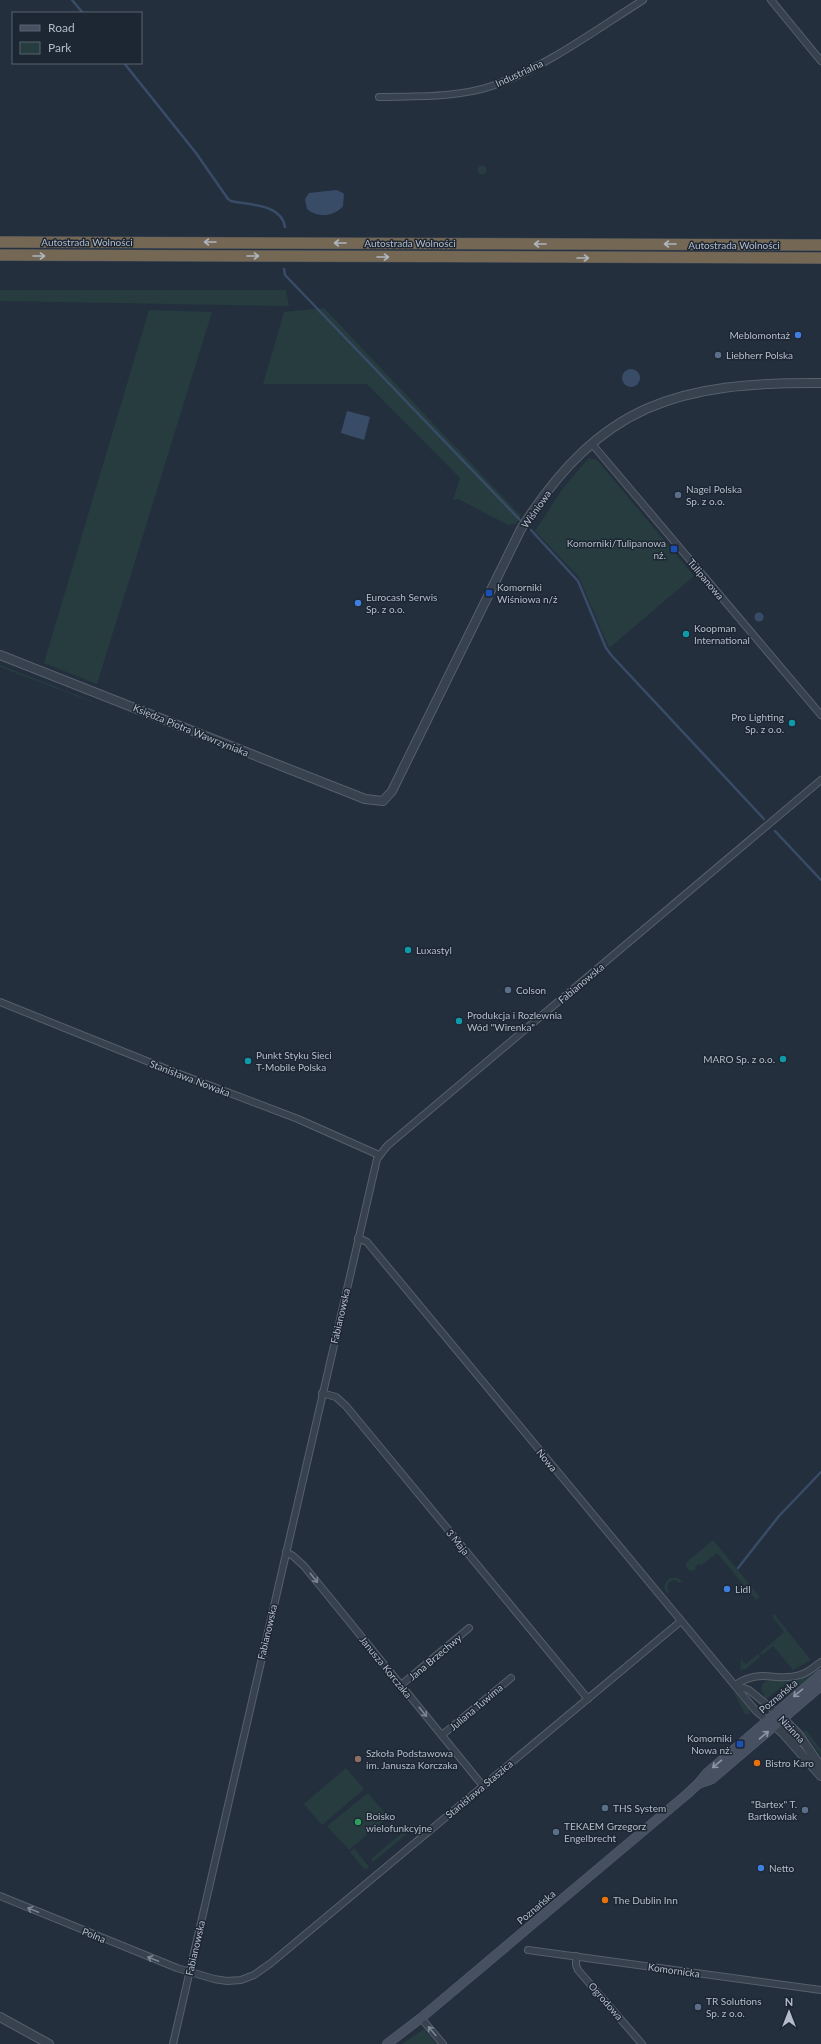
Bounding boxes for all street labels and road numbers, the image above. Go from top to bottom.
street label: Industrialna [493,57,545,89]
street label: Autostrada Wolności [41,236,133,248]
street label: Autostrada Wolności [364,237,456,249]
street label: Autostrada Wolności [688,239,780,251]
street label: Wiśniowa [519,488,553,530]
street label: Tulipanowa [685,556,727,602]
street label: Księdza Piotra Wawrzyniaka [131,701,251,759]
street label: Fabianowska [556,960,606,1006]
street label: Stanisława Nowaka [148,1057,232,1099]
street label: Fabianowska [328,1287,352,1345]
street label: Nowa [534,1446,560,1474]
street label: 3 Maja [444,1527,472,1557]
street label: Fabianowska [255,1603,279,1661]
street label: Jana Brzechwy [406,1631,464,1683]
street label: Janusza Korczaka [357,1634,415,1700]
street label: Poznańska [756,1676,800,1715]
street label: Juliana Tuwima [447,1681,505,1733]
street label: Nizinna [776,1713,808,1745]
street label: Stanisława Staszica [443,1757,515,1821]
street label: Poznańska [514,1887,558,1926]
street label: Fabianowska [183,1919,207,1977]
street label: Polna [80,1925,108,1945]
street label: Komornicka [647,1960,701,1980]
street label: Ogrodowa [586,1980,626,2022]

